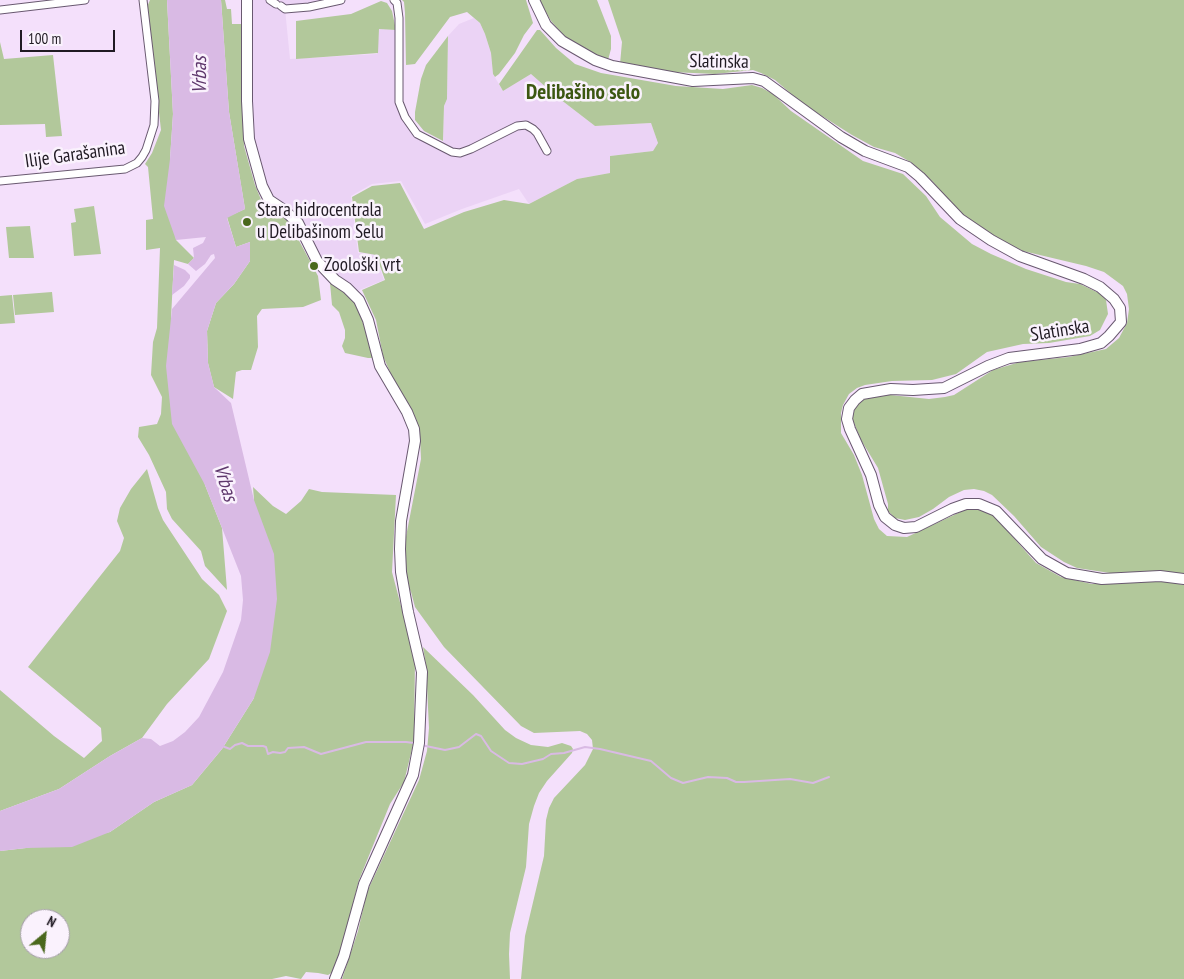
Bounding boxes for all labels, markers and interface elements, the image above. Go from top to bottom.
scale bar [22,20,118,52]
text: 100 m [28,29,61,48]
street label: Slatinska [689,50,749,74]
water label: Vrbas [188,56,212,94]
district label: Delibašino selo [526,80,640,106]
street label: Ilije Garašanina [23,137,127,173]
place label: Stara hidrocentrala u Delibašinom Selu [257,200,384,244]
marker: Stara hidrocentrala u Delibašinom Selu [241,216,253,228]
place label: Zoološki vrt [324,255,401,277]
marker: Zoološki vrt [308,260,320,272]
street label: Slatinska [1029,315,1091,347]
water label: Vrbas [208,462,242,504]
north arrow [20,909,70,959]
text: N [44,912,59,931]

